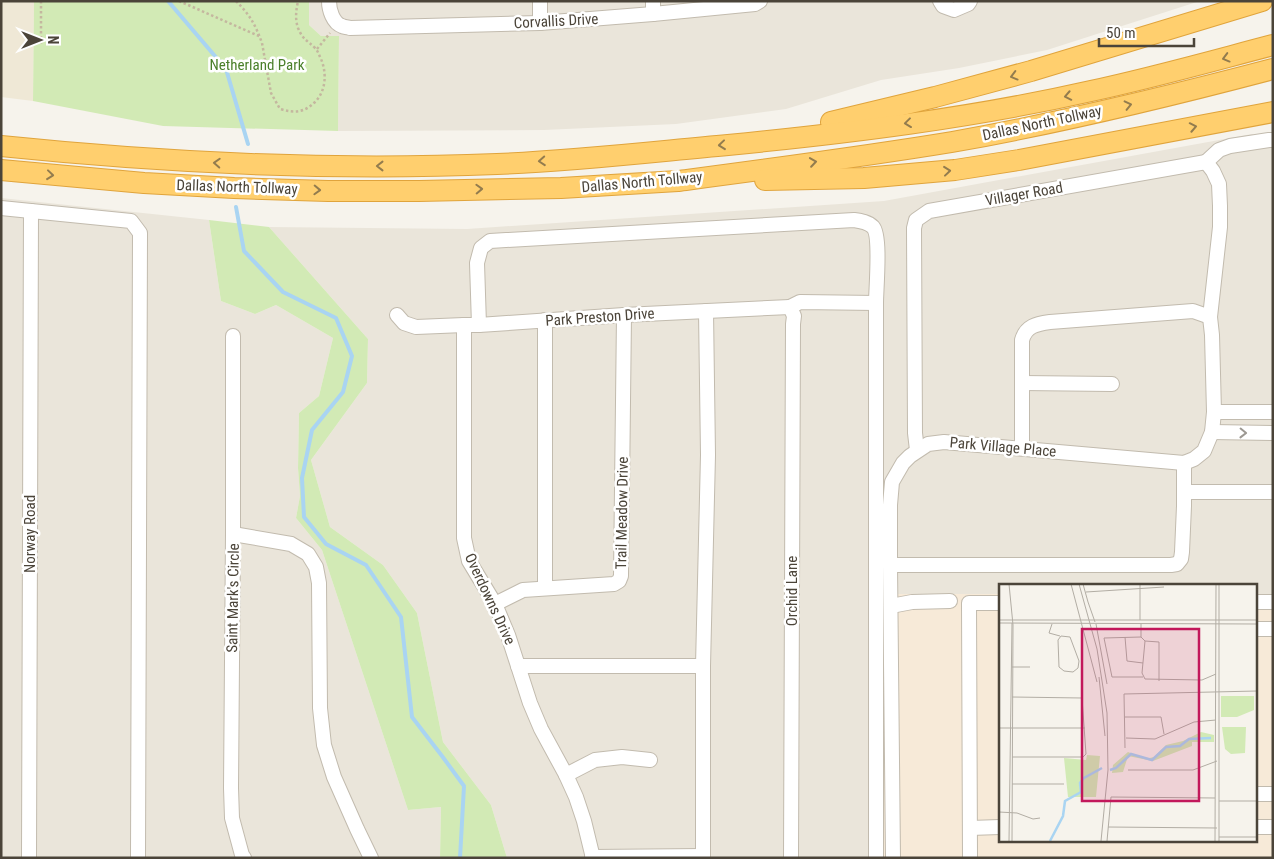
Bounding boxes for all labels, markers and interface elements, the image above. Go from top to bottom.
street label: Corvallis Drive [513,10,599,32]
north arrow [15,15,65,65]
scale bar [1099,15,1194,47]
text: 50 m [1106,24,1136,42]
text: N [45,36,61,44]
one-way arrow [1222,52,1230,62]
park label: Netherland Park [209,56,305,74]
one-way arrow [1010,70,1019,81]
one-way arrow [1063,90,1072,101]
one-way arrow [1123,100,1132,111]
street label: Dallas North Tollway [981,102,1103,144]
one-way arrow [903,118,912,128]
one-way arrow [1189,123,1198,133]
one-way arrow [718,139,726,150]
one-way arrow [538,156,546,167]
one-way arrow [213,157,221,168]
one-way arrow [809,158,818,168]
one-way arrow [376,161,384,171]
one-way arrow [944,166,952,177]
street label: Dallas North Tollway [581,168,703,196]
one-way arrow [46,169,54,180]
street label: Dallas North Tollway [176,176,298,198]
street label: Villager Road [984,178,1064,210]
one-way arrow [475,184,483,195]
one-way arrow [313,185,321,196]
street label: Park Preston Drive [545,304,655,330]
one-way arrow [1239,428,1247,438]
street label: Park Village Place [949,433,1057,461]
street label: Trail Meadow Drive [612,457,632,569]
street label: Norway Road [21,495,39,573]
street label: Saint Mark's Circle [223,543,243,653]
street label: Overdowns Drive [461,550,519,648]
street label: Orchid Lane [783,556,801,626]
inset map [999,584,1256,842]

